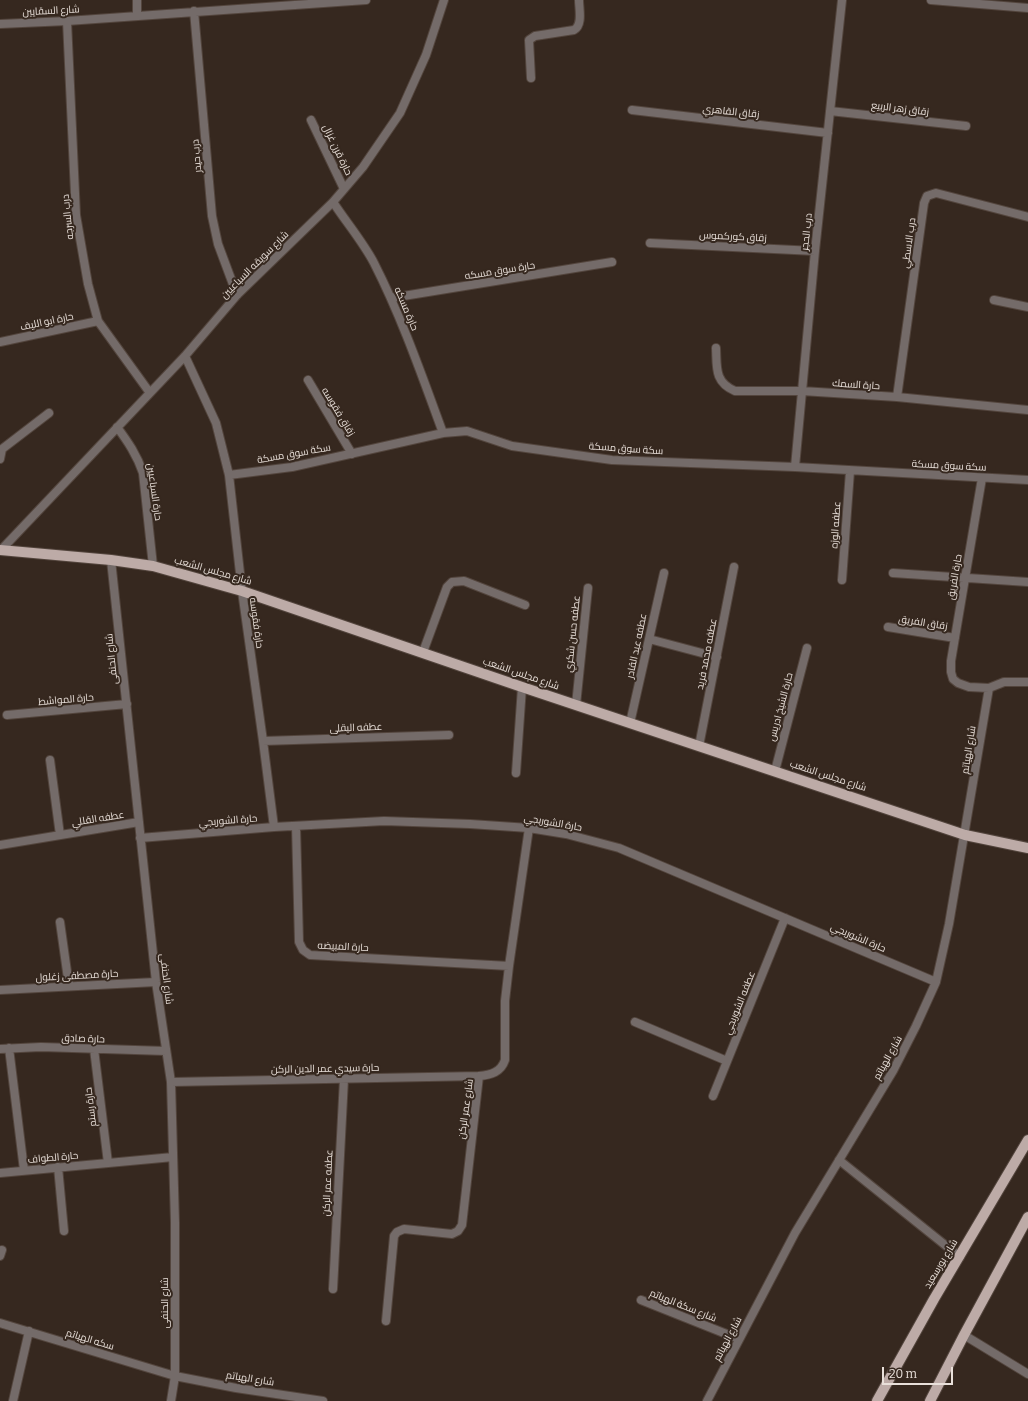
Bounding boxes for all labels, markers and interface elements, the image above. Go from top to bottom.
street label: شارع السقايين [22,4,80,18]
street label: زقاق زهر الربيع [870,99,930,119]
street label: زقاق القاهري [702,103,760,121]
street label: حارة قرن غزال [320,123,354,177]
street label: درب حيدر [190,139,204,173]
street label: درب السرجه [60,194,76,240]
street label: درب الحجر [799,213,815,251]
street label: درب الاسطي [900,217,918,269]
street label: شارع سويقه السباعيين [219,229,291,301]
street label: زقاق كوركموس [699,229,767,245]
street label: حارة سوق مسكه [464,260,536,282]
street label: حارة مسكه [391,285,421,333]
street label: حارة ابو الليف [19,311,75,333]
street label: حارة السمك [832,377,880,393]
street label: زقاق فقوسه [319,386,357,438]
street label: سكة سوق مسكة [588,440,664,458]
street label: سكة سوق مسكة [256,442,332,466]
street label: سكة سوق مسكة [911,458,987,474]
street label: حارة السباعيين [144,463,164,521]
street label: عطفه الوزه [828,501,844,549]
street label: حارة الفريق [945,553,965,601]
street label: شارع مجلس الشعب [173,554,253,588]
street label: عطفه حسن شكري [563,595,583,673]
street label: حارة فقوسه [246,597,266,649]
street label: عطفه عبد القادر [624,612,650,680]
street label: زقاق الفريق [898,613,948,633]
street label: عطفه محمد فريد [694,618,720,690]
street label: شارع الحنفى [103,633,121,685]
street label: شارع مجلس الشعب [481,655,561,693]
street label: حارة الشيخ ادريس [766,671,796,743]
street label: حارة المواشط [38,692,94,708]
street label: عطفه البقلى [329,721,383,735]
street label: شارع الهياتم [959,725,979,775]
street label: شارع مجلس الشعب [788,758,868,794]
street label: عطفه القللي [71,809,125,829]
street label: حارة الشوربجي [198,812,258,830]
street label: حارة الشوربجي [523,812,583,834]
street label: حارة الشوربجي [829,921,887,955]
street label: حارة المبيضه [317,940,369,954]
street label: شارع الحنفى [157,953,175,1005]
street label: حارة مصطفى زغلول [35,968,119,984]
street label: عطفه الشوربجي [722,969,758,1037]
street label: حارة صادق [61,1032,105,1046]
street label: شارع الهياتم [871,1034,905,1082]
street label: حارة سيدي عمر الدين الركن [271,1062,379,1076]
street label: شارع عمر الركن [456,1078,476,1140]
street label: حارة رستم [83,1087,99,1127]
street label: عطفه عمر الركن [320,1149,336,1217]
street label: حارة الطواف [27,1150,79,1166]
street label: شارع بورسعيد [922,1237,960,1291]
street label: شارع الحنفى [159,1277,171,1329]
street label: شارع سكة الهياتم [648,1287,718,1325]
street label: شارع الهياتم [711,1315,745,1363]
street label: سكه الهياتم [64,1327,116,1353]
scale bar [884,1359,955,1385]
text: 20 m [889,1367,917,1381]
street label: شارع الهياتم [225,1369,275,1389]

